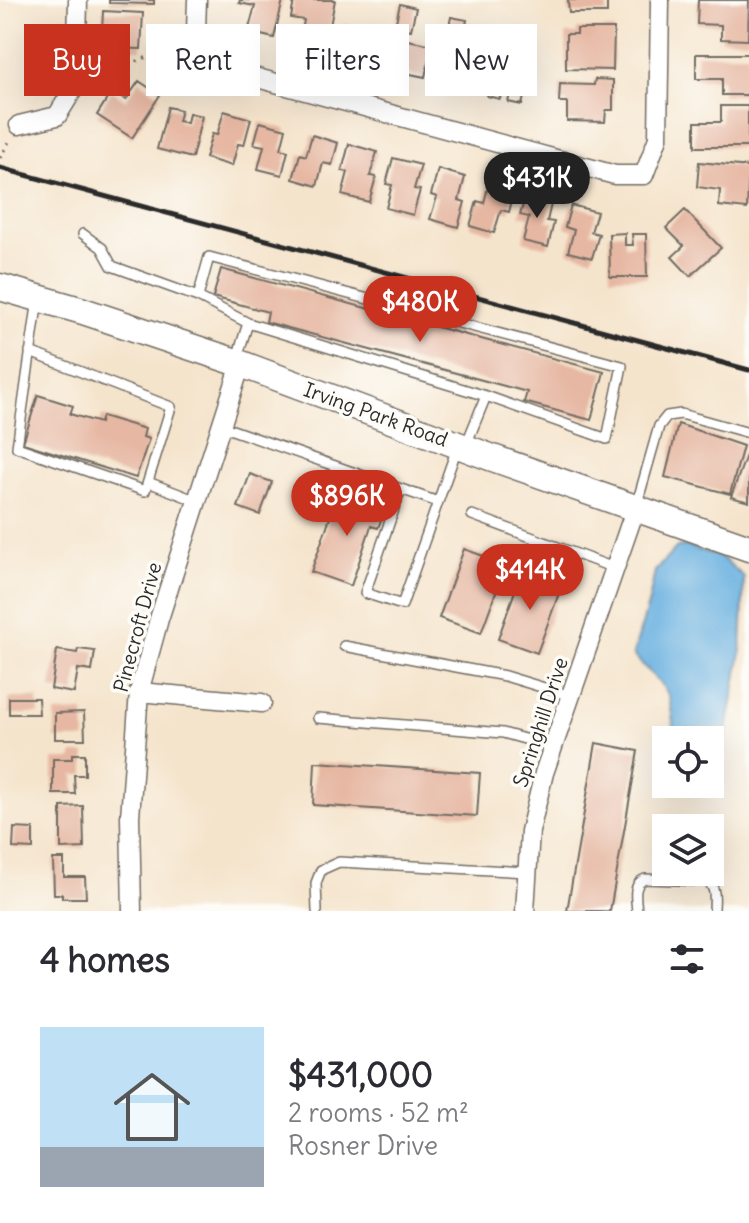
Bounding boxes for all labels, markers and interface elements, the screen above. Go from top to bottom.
chip: Buy [24,24,130,96]
chip: Rent [146,24,260,96]
chip: Filters [276,24,409,96]
chip: New [425,24,537,96]
pin: $431K [481,152,593,220]
text: $431K [502,161,572,194]
pin: $480K [364,276,476,344]
text: $480K [381,285,459,318]
street label: Irving Park Road [301,376,452,452]
pin: $896K [291,470,403,538]
text: $896K [309,479,385,512]
pin: $414K [474,544,586,612]
text: $414K [495,553,565,586]
street label: Pinecroft Drive [108,559,166,695]
street label: Springhill Drive [507,654,573,790]
map controls [652,726,724,886]
button: locate [652,726,724,798]
button: layers [652,814,724,886]
icon: filters [665,937,709,981]
text: 4 homes [40,938,170,981]
text: $431,000 [288,1053,433,1096]
icon: home [104,1059,200,1155]
text: 2 rooms · 52 m² [288,1096,469,1129]
text: Rosner Drive [288,1129,438,1162]

